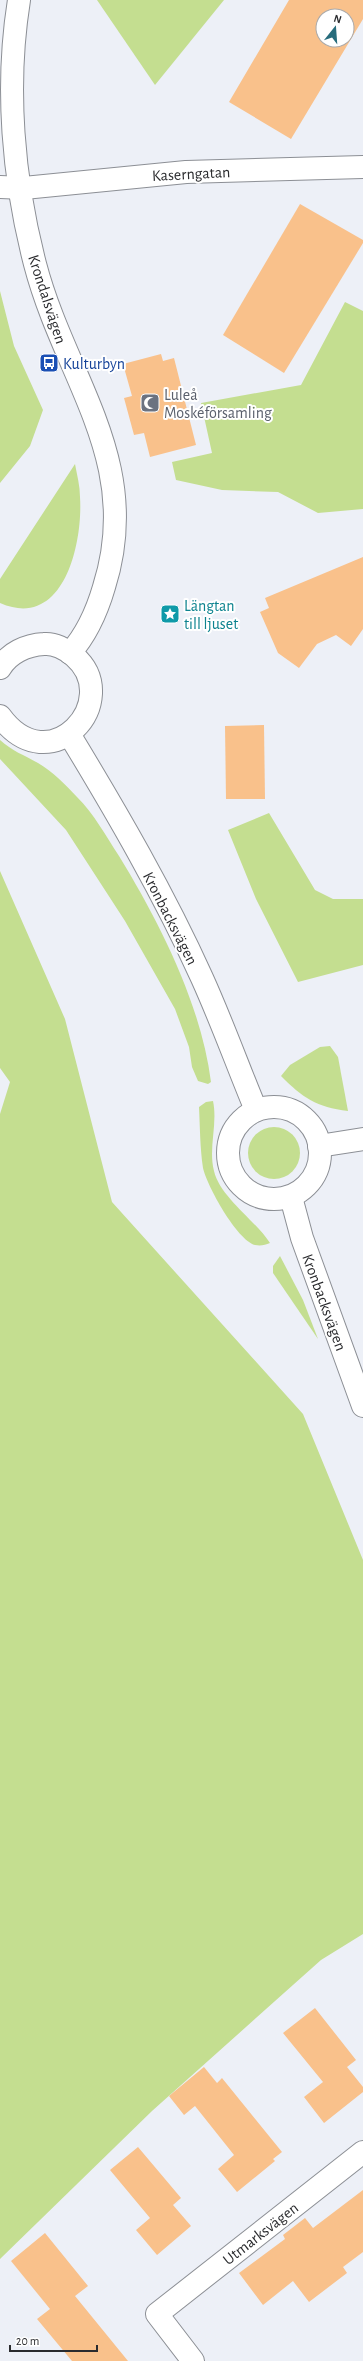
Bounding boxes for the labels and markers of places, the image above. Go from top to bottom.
bus stop icon: Kulturbyn [38,352,60,374]
place label: Kulturbyn [63,356,125,373]
place label: Luleå Moskéförsamling [164,387,272,421]
mosque icon: Luleå Moskéförsamling [139,392,161,414]
place label: Längtan till ljuset [184,598,238,633]
place icon: Längtan till ljuset [159,603,181,625]

